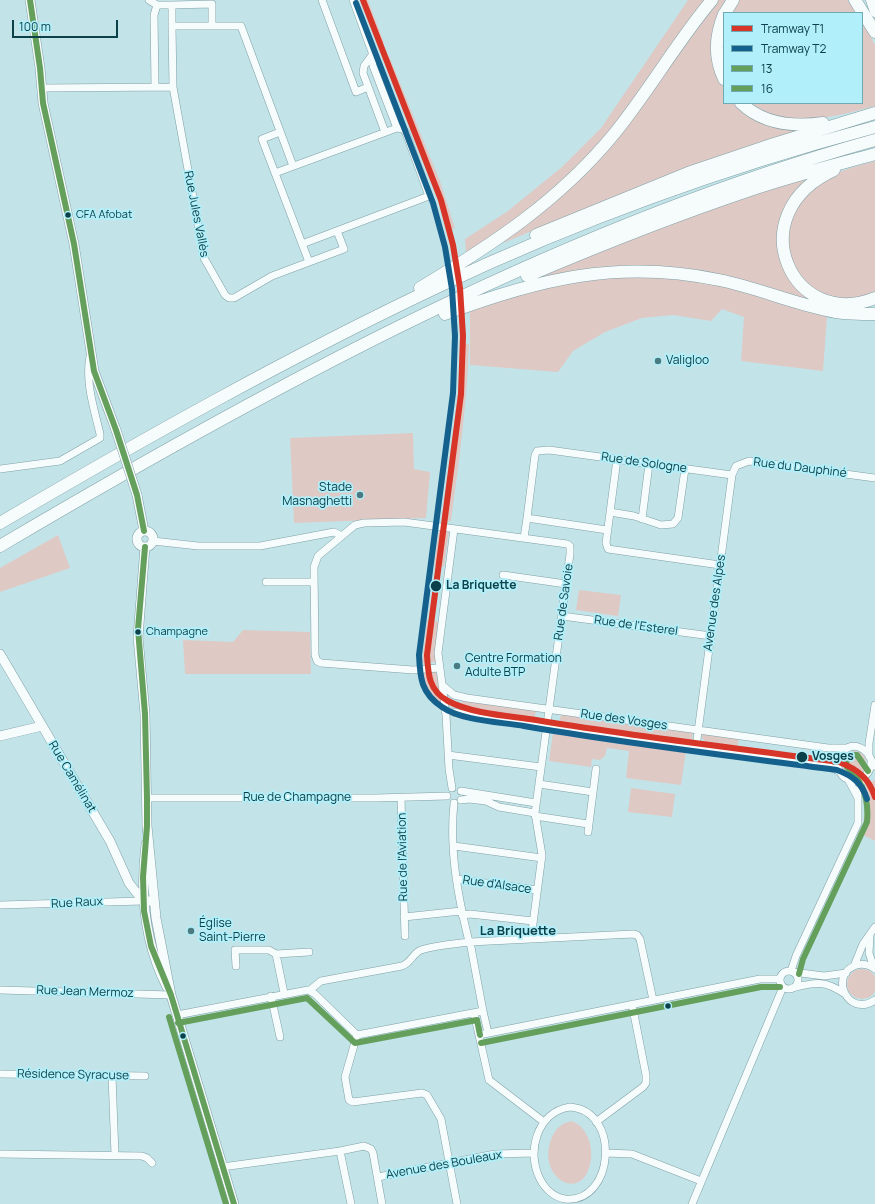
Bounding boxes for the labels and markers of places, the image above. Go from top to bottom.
place label: CFA Afobat [76,208,132,222]
marker: CFA Afobat [63,210,73,220]
place label: Valigloo [666,354,709,368]
marker: Valigloo [653,356,663,366]
place label: Stade Masnaghetti [282,481,352,509]
marker: Stade Masnaghetti [355,490,365,500]
marker: La Briquette [429,579,443,593]
place label: La Briquette [446,579,516,593]
place label: Champagne [146,625,208,639]
marker: Champagne [133,627,143,637]
place label: Centre Formation Adulte BTP [465,652,562,680]
marker: Centre Formation Adulte BTP [452,661,462,671]
marker: Vosges [795,750,809,764]
place label: Vosges [812,750,854,764]
place label: Église Saint-Pierre [199,917,265,945]
marker: Église Saint-Pierre [186,926,196,936]
unlabelled marker [663,1001,673,1011]
unlabelled marker [178,1031,188,1041]

